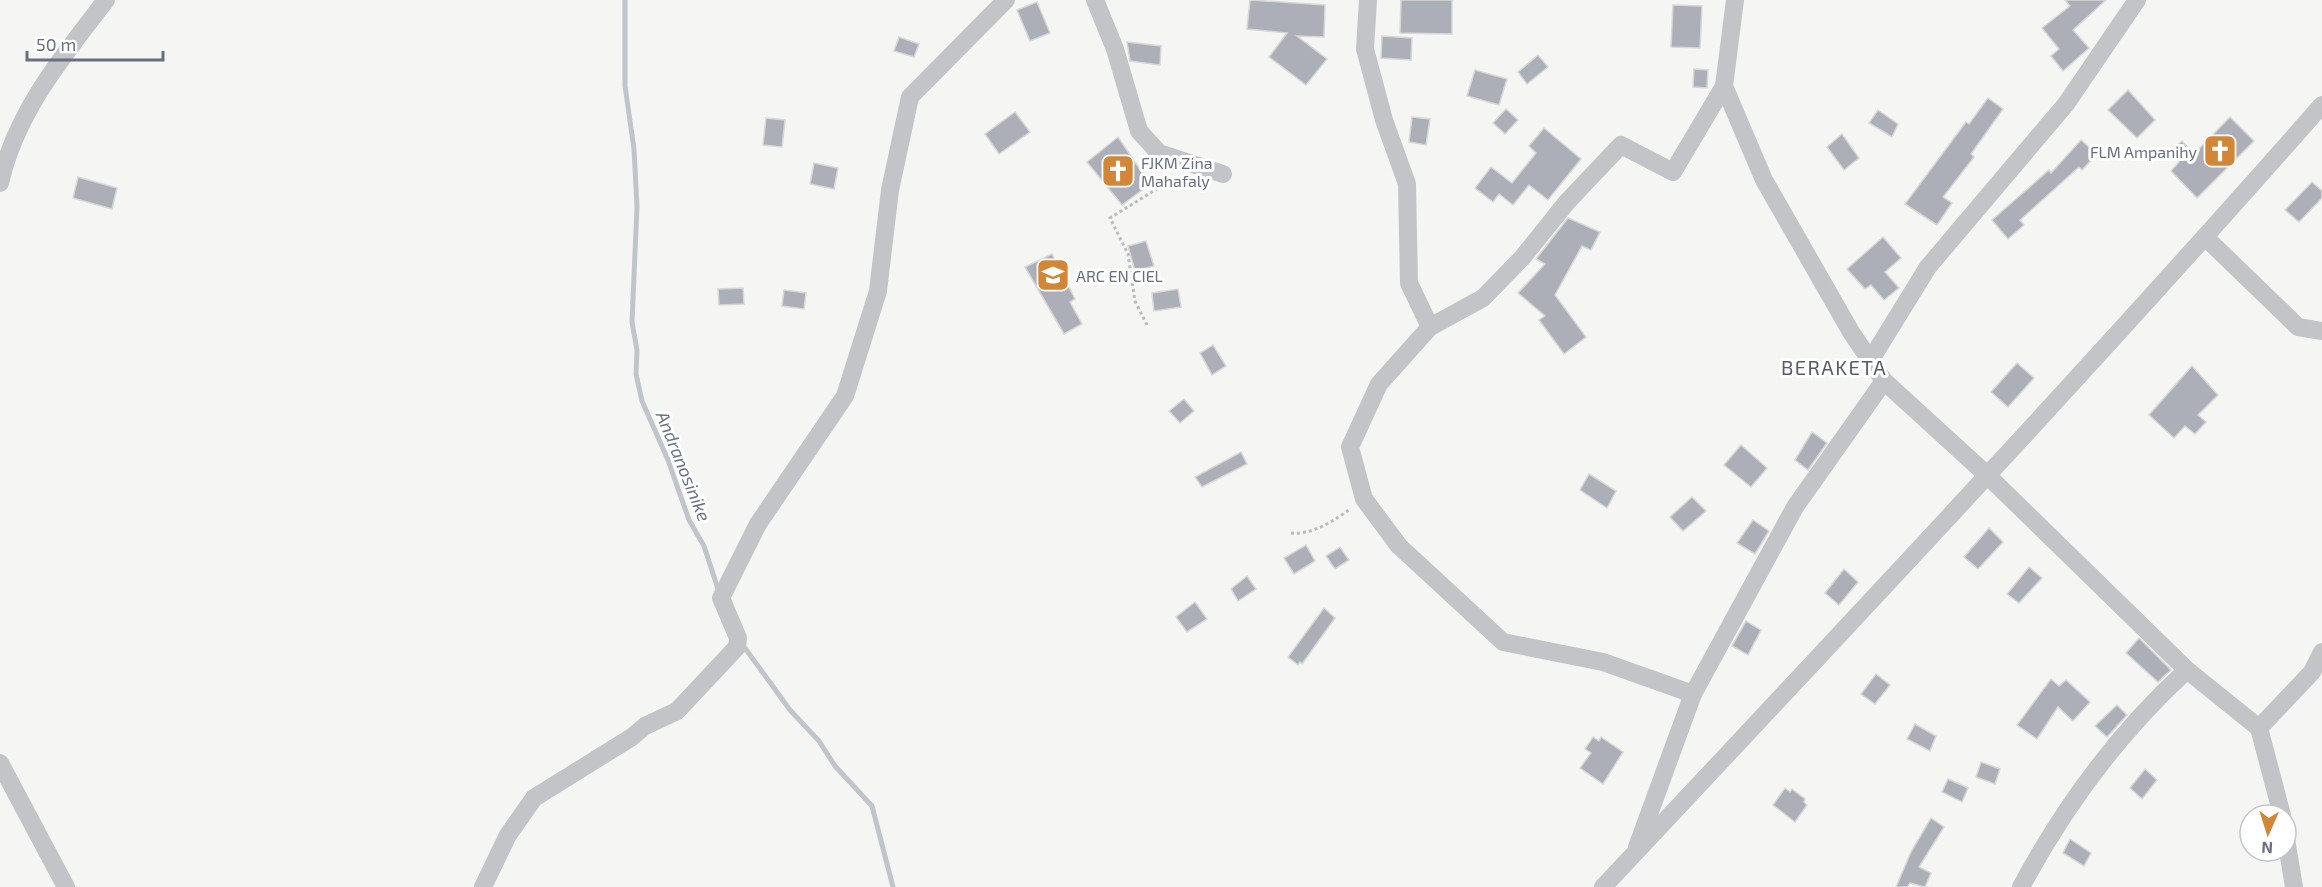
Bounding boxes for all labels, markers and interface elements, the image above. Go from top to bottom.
scale bar [27,24,164,62]
text: 50 m [36,33,76,55]
church icon: FLM Ampanihy [2202,133,2238,169]
place label: FLM Ampanihy [2090,142,2198,161]
church icon: FJKM Zina Mahafaly [1100,153,1136,189]
place label: FJKM Zina Mahafaly [1141,153,1212,190]
school or university icon: ARC EN CIEL [1035,257,1071,293]
place label: ARC EN CIEL [1076,266,1163,285]
district label: BERAKETA [1781,355,1887,379]
water label: Andranosinike [652,407,716,525]
north arrow [2238,803,2298,863]
text: N [2261,839,2273,858]

